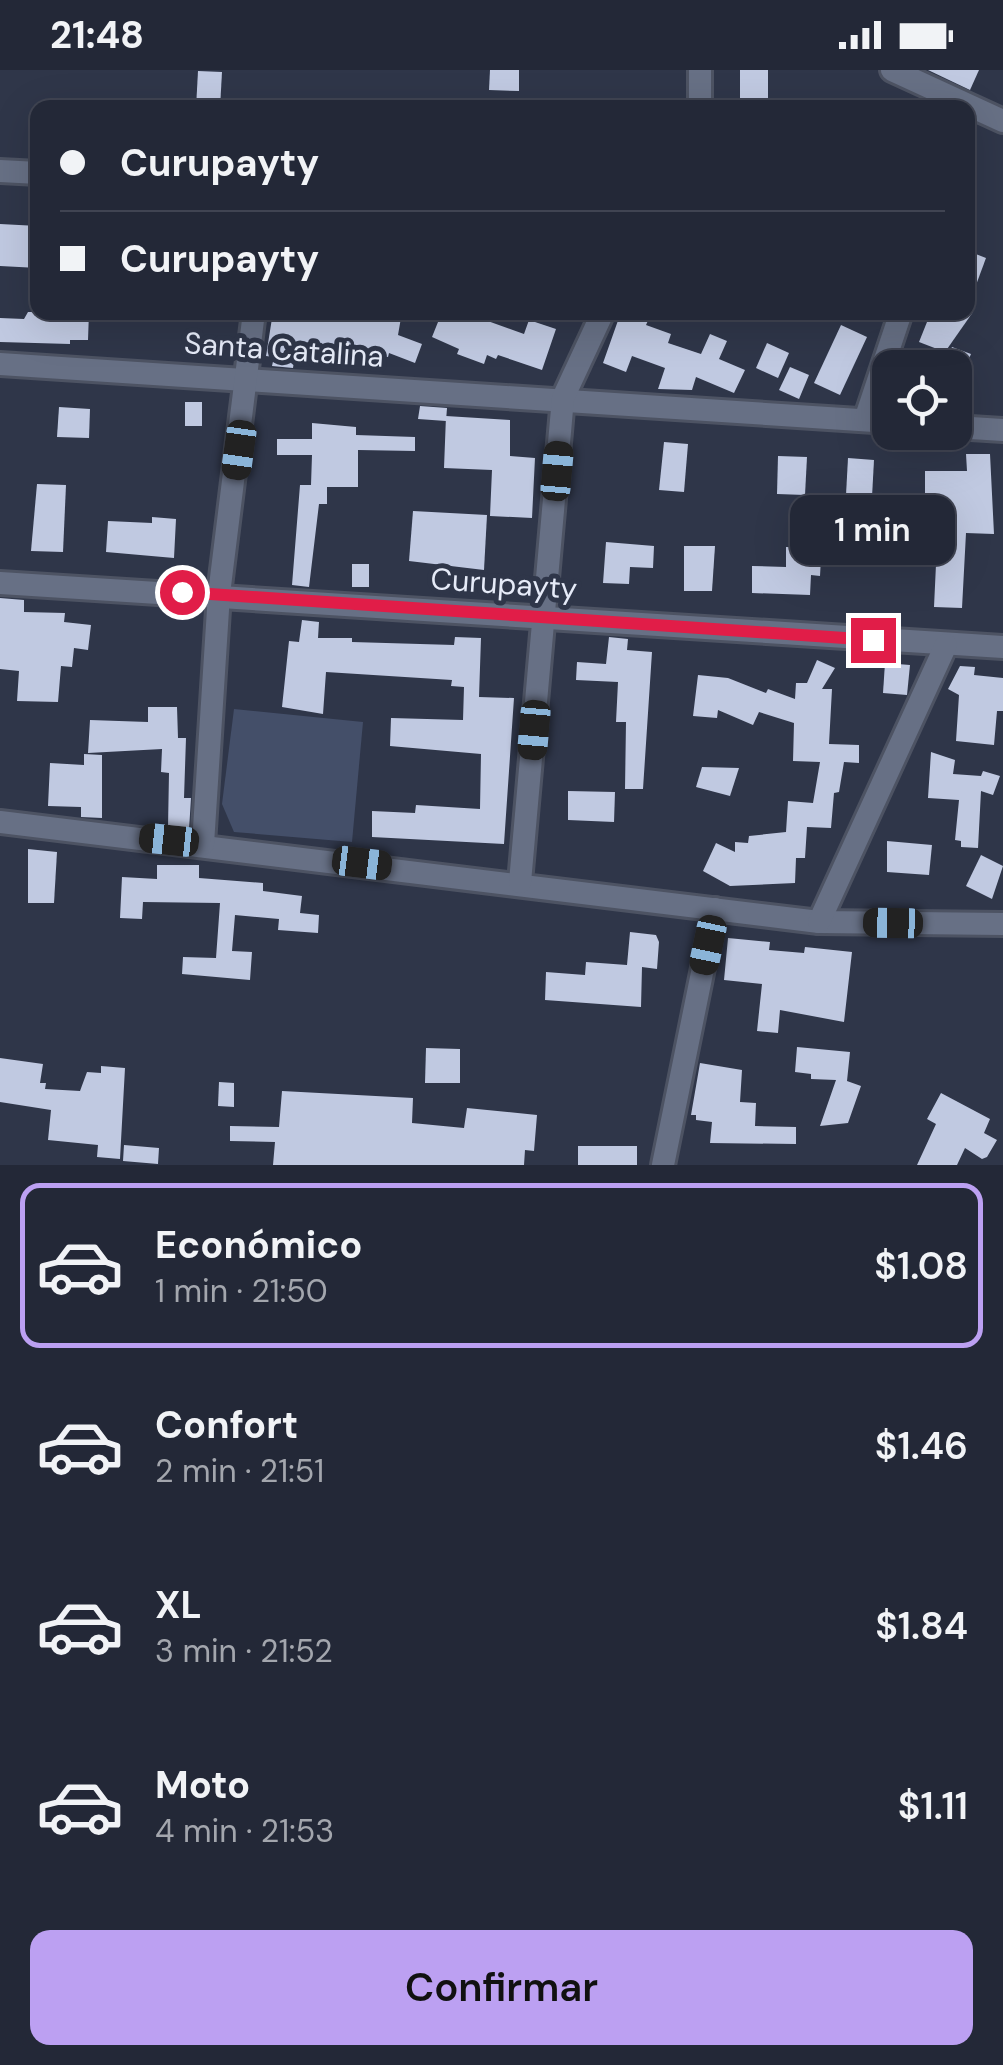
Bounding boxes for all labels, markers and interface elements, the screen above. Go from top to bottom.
text: 21:48 [50,10,144,60]
text: Curupayty [120,138,319,188]
text: Curupayty [120,234,319,284]
street label: Santa Catalina [183,323,385,376]
map controls [872,350,972,450]
button: locate [872,350,972,450]
car [220,418,258,482]
car [539,440,575,502]
callout: 1 min [790,495,956,565]
text: 1 min [834,509,911,551]
street label: Curupayty [429,559,579,608]
route start [160,570,205,615]
route end [851,618,896,663]
car [516,699,552,761]
car [138,822,200,858]
car [330,844,394,882]
car [863,907,923,939]
car [687,913,729,977]
text: Económico [155,1220,362,1270]
icon: car [35,1221,125,1311]
text: $1.08 [874,1241,968,1291]
text: 1 min · 21:50 [155,1270,328,1312]
text: Confort [155,1400,298,1450]
icon: car [35,1401,125,1491]
text: $1.46 [875,1421,968,1471]
text: 2 min · 21:51 [155,1450,324,1492]
text: XL [155,1580,202,1630]
icon: car [35,1581,125,1671]
text: $1.84 [875,1601,968,1651]
text: 3 min · 21:52 [155,1630,333,1672]
text: Moto [155,1760,250,1810]
icon: car [35,1761,125,1851]
text: $1.11 [898,1781,968,1831]
text: 4 min · 21:53 [155,1810,334,1852]
button: Confirmar [30,1930,973,2045]

